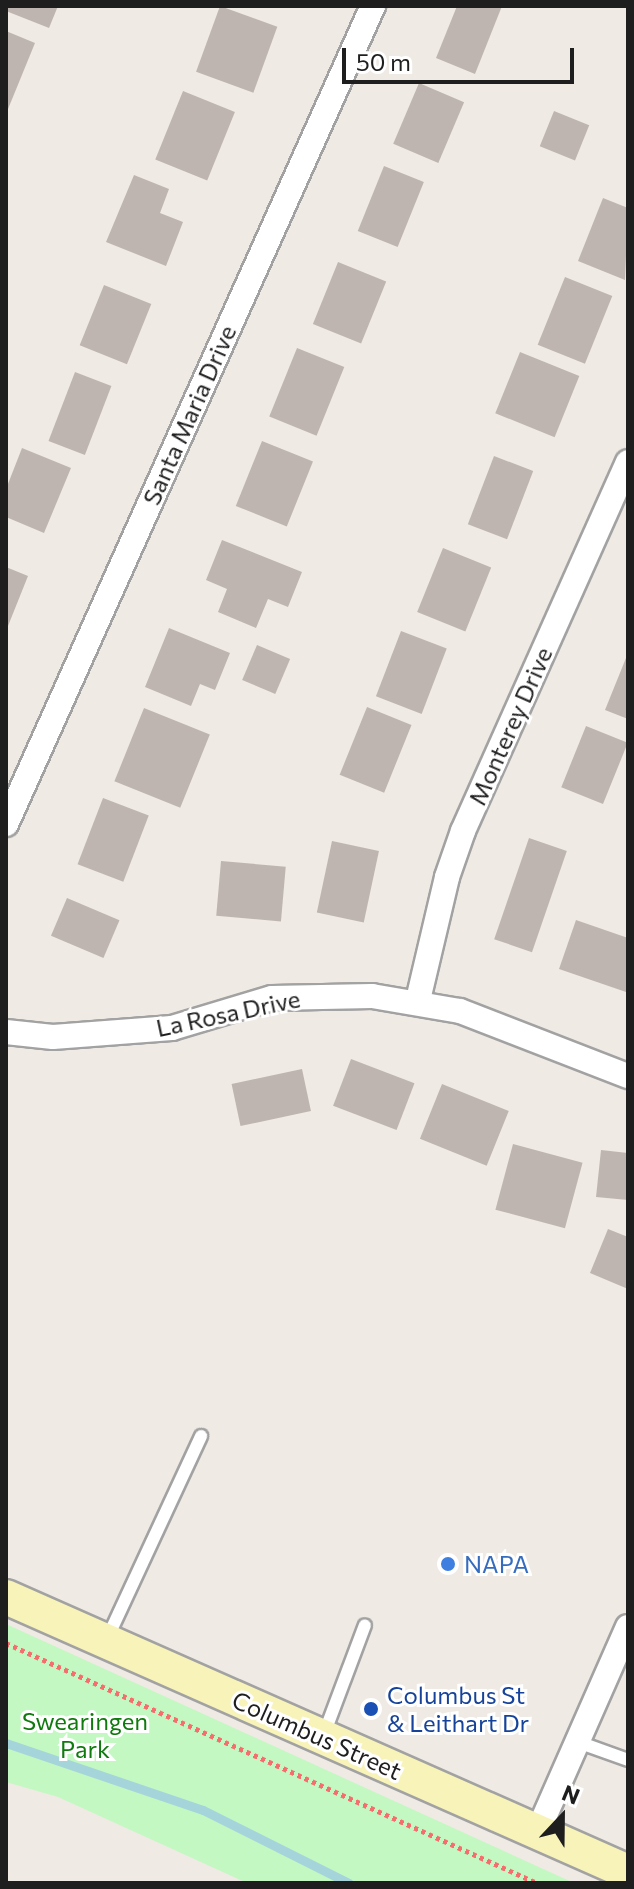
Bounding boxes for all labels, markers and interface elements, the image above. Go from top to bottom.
scale bar [346,32,578,82]
text: 50 m [356,47,411,76]
street label: Santa Maria Drive [136,321,242,509]
street label: Monterey Drive [462,643,558,809]
street label: La Rosa Drive [153,984,303,1042]
place label: NAPA [464,1550,529,1578]
marker: NAPA [439,1555,457,1573]
place label: Columbus St & Leithart Dr [387,1681,529,1737]
street label: Columbus Street [228,1685,406,1785]
marker: Columbus St & Leithart Dr [362,1700,380,1718]
park label: Swearingen Park [22,1707,148,1763]
north arrow [522,1777,602,1857]
text: N [558,1779,584,1810]

